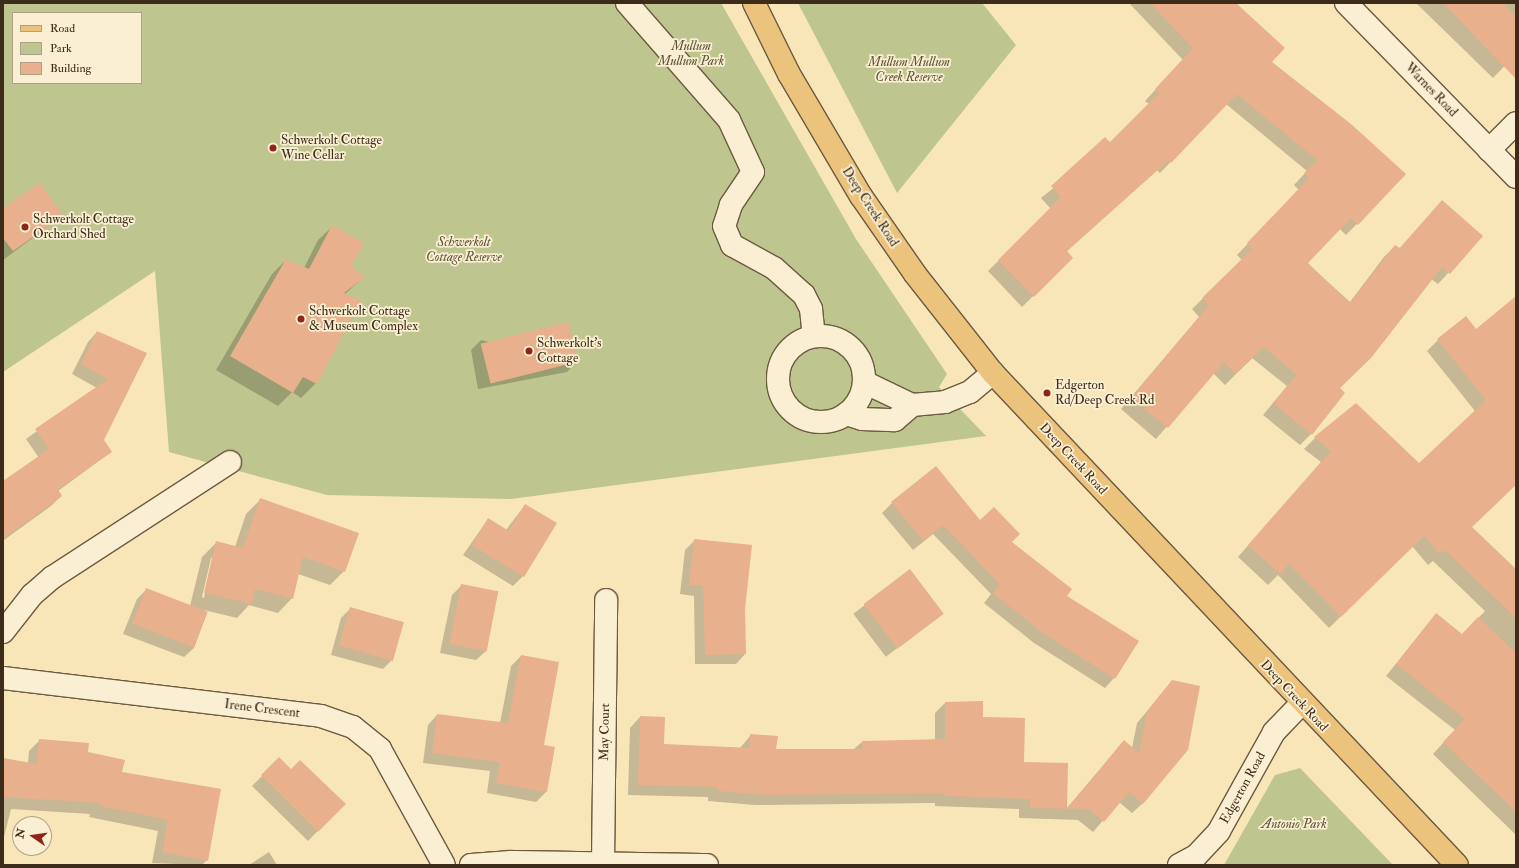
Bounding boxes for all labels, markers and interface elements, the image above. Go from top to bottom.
legend [12,12,142,84]
text: Road [50,21,75,36]
park label: Mullum Mullum Park [658,39,724,70]
text: Park [50,41,72,56]
park label: Mullum Mullum Creek Reserve [868,55,950,86]
street label: Warnes Road [1402,60,1460,120]
text: Building [50,61,91,76]
place label: Schwerkolt Cottage Wine Cellar [281,133,382,164]
marker: Schwerkolt Cottage Wine Cellar [268,143,278,153]
street label: Deep Creek Road [838,164,902,250]
place label: Schwerkolt Cottage Orchard Shed [33,212,134,243]
marker: Schwerkolt Cottage Orchard Shed [20,222,30,232]
park label: Schwerkolt Cottage Reserve [426,235,502,266]
place label: Schwerkolt Cottage & Museum Complex [309,304,418,335]
marker: Schwerkolt Cottage & Museum Complex [296,314,306,324]
place label: Schwerkolt's Cottage [537,336,601,367]
marker: Schwerkolt's Cottage [524,346,534,356]
place label: Edgerton Rd/Deep Creek Rd [1055,378,1154,409]
marker: Edgerton Rd/Deep Creek Rd [1042,388,1052,398]
street label: Deep Creek Road [1036,420,1110,498]
street label: Deep Creek Road [1257,657,1331,735]
street label: Irene Crescent [223,697,301,721]
street label: May Court [597,703,613,761]
street label: Edgerton Road [1217,749,1269,827]
north arrow [12,816,52,856]
park label: Antonio Park [1261,816,1327,832]
text: N [13,827,28,840]

